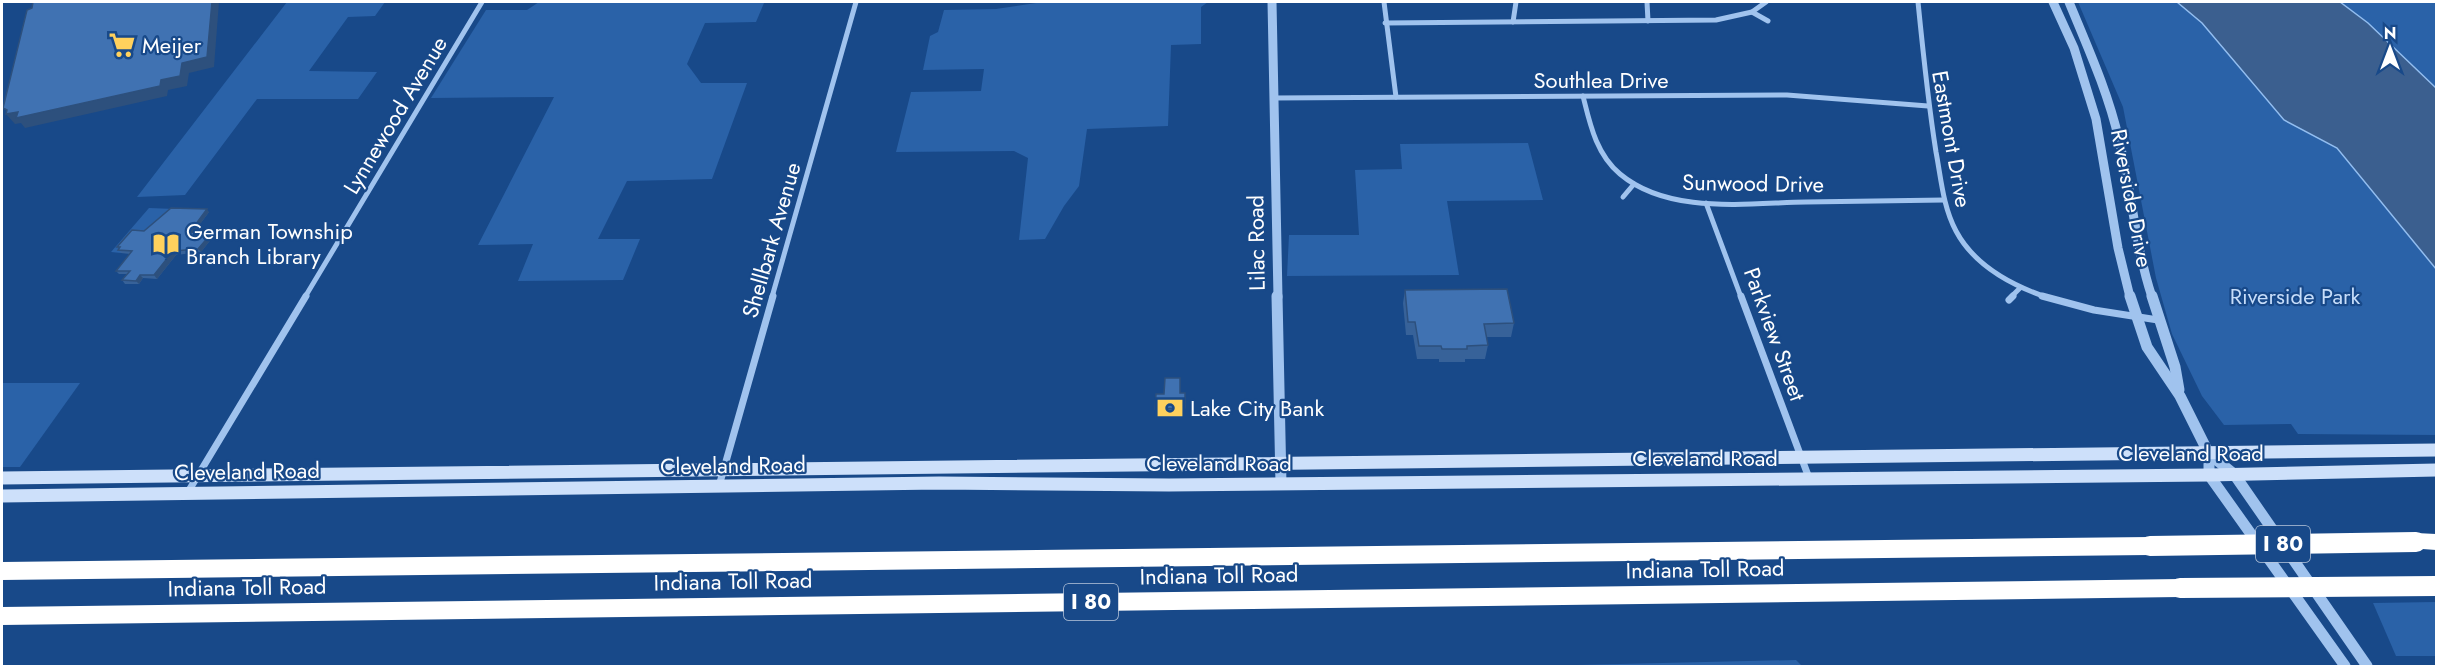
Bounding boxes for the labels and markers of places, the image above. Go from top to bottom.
place label: Meijer [142,29,202,61]
supermarket icon: Meijer [107,30,137,60]
place label: German Township Branch Library [186,215,353,272]
library icon: German Township Branch Library [151,229,181,259]
place label: Lake City Bank [1190,392,1325,424]
bank icon: Lake City Bank [1155,393,1185,423]

